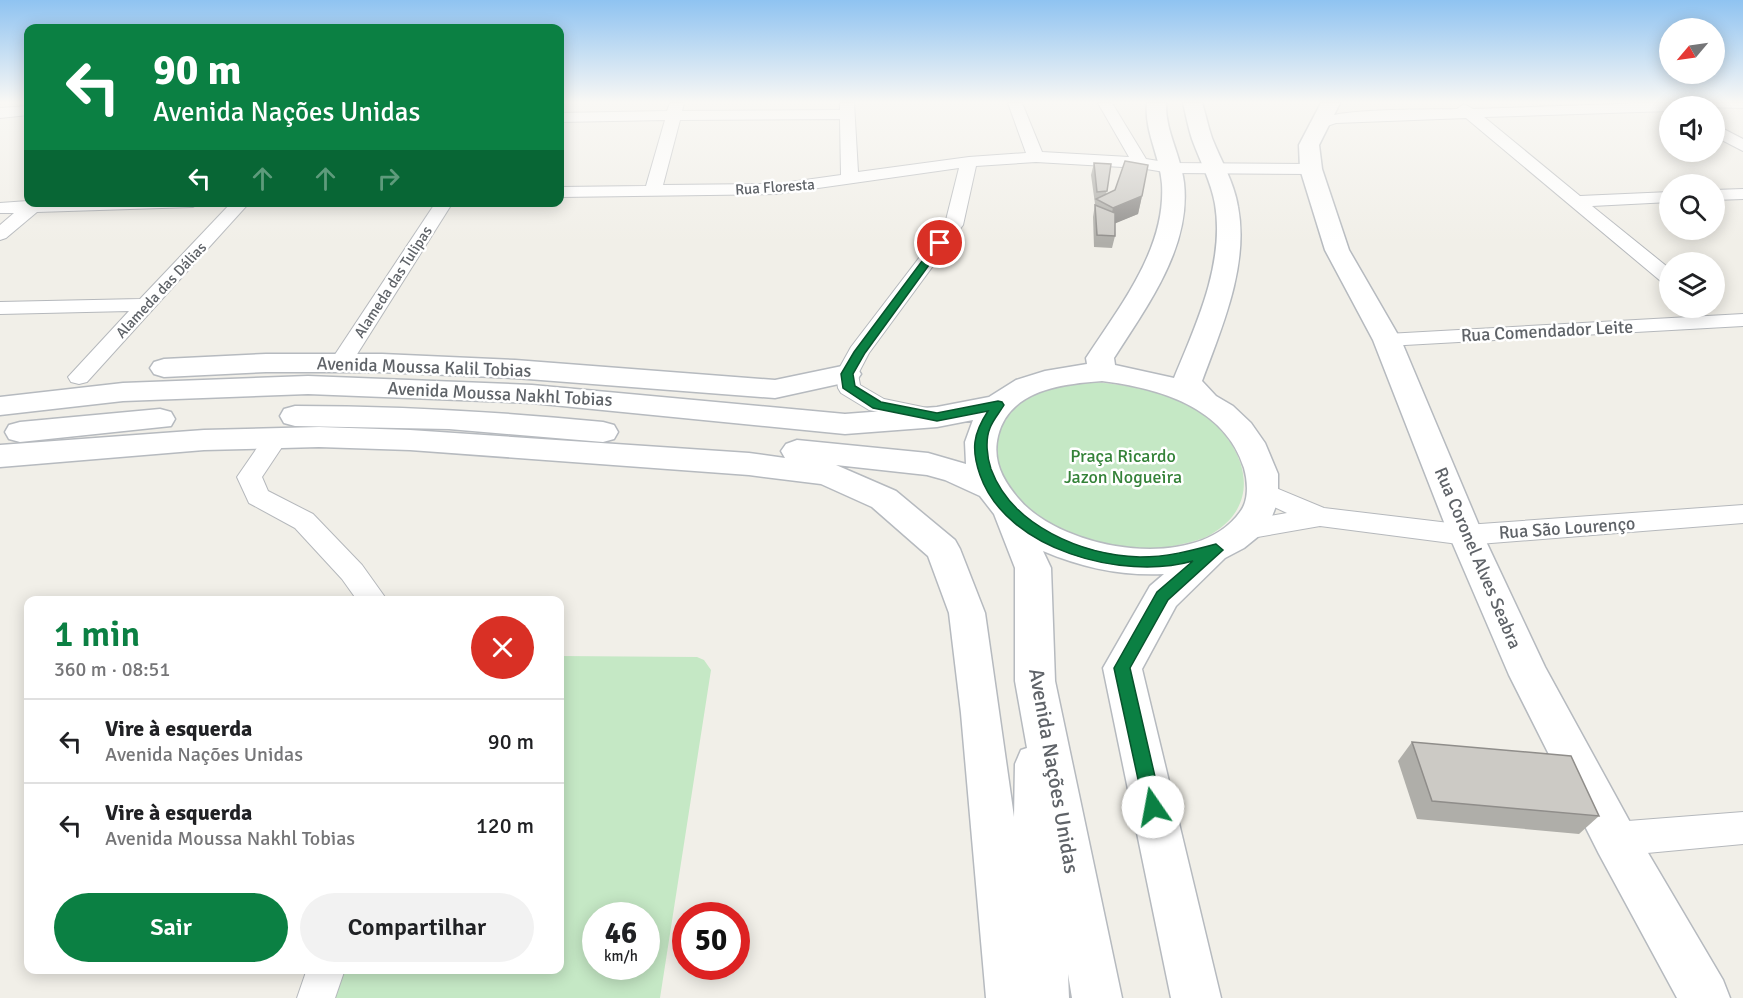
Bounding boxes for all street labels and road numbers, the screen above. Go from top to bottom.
street label: Rua Floresta [735,175,815,199]
street label: Alameda das Tulipas [350,222,436,341]
street label: Alameda das Dálias [112,238,210,342]
street label: Rua Comendador Leite [1460,315,1634,347]
street label: Avenida Moussa Kalil Tobias [316,352,532,382]
street label: Avenida Moussa Nakhl Tobias [387,377,613,411]
street label: Rua Coronel Alves Seabra [1430,464,1526,652]
street label: Rua São Lourenço [1498,512,1636,544]
street label: Avenida Nações Unidas [1023,666,1085,876]

